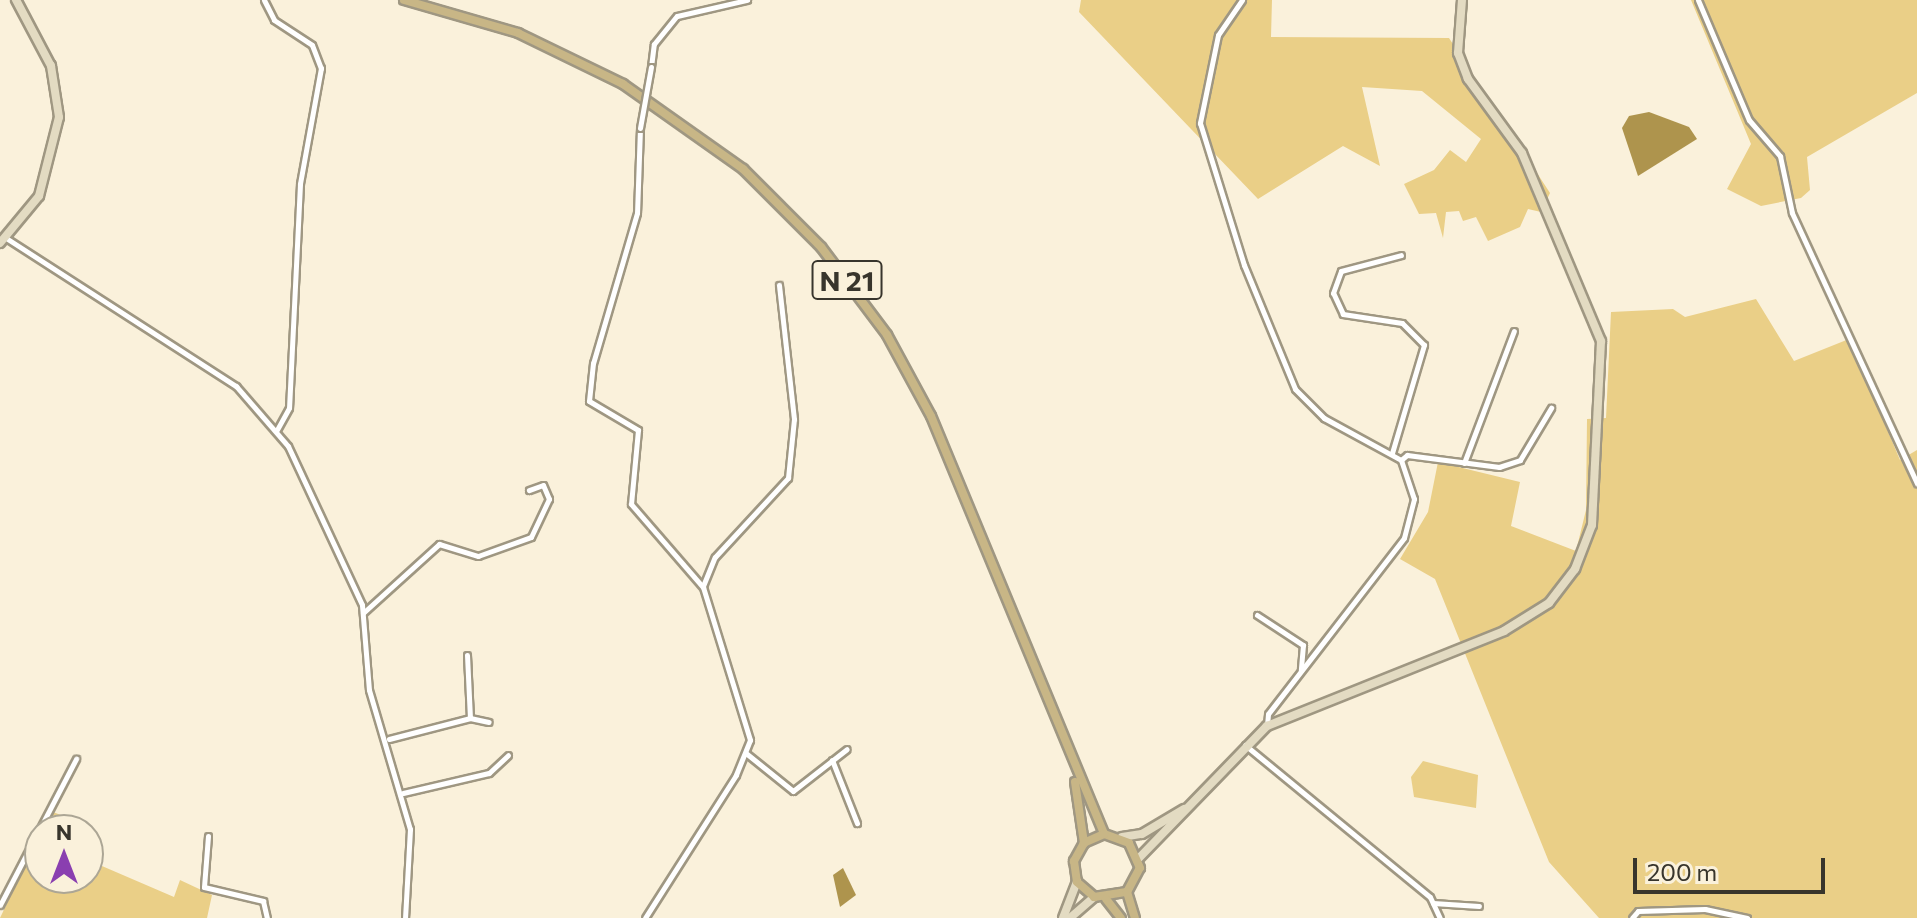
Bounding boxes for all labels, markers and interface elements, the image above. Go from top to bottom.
road number: N 21 [811,256,883,304]
north arrow [24,814,104,894]
text: N [56,818,72,845]
scale bar [1637,842,1829,892]
text: 200 m [1647,857,1717,886]

